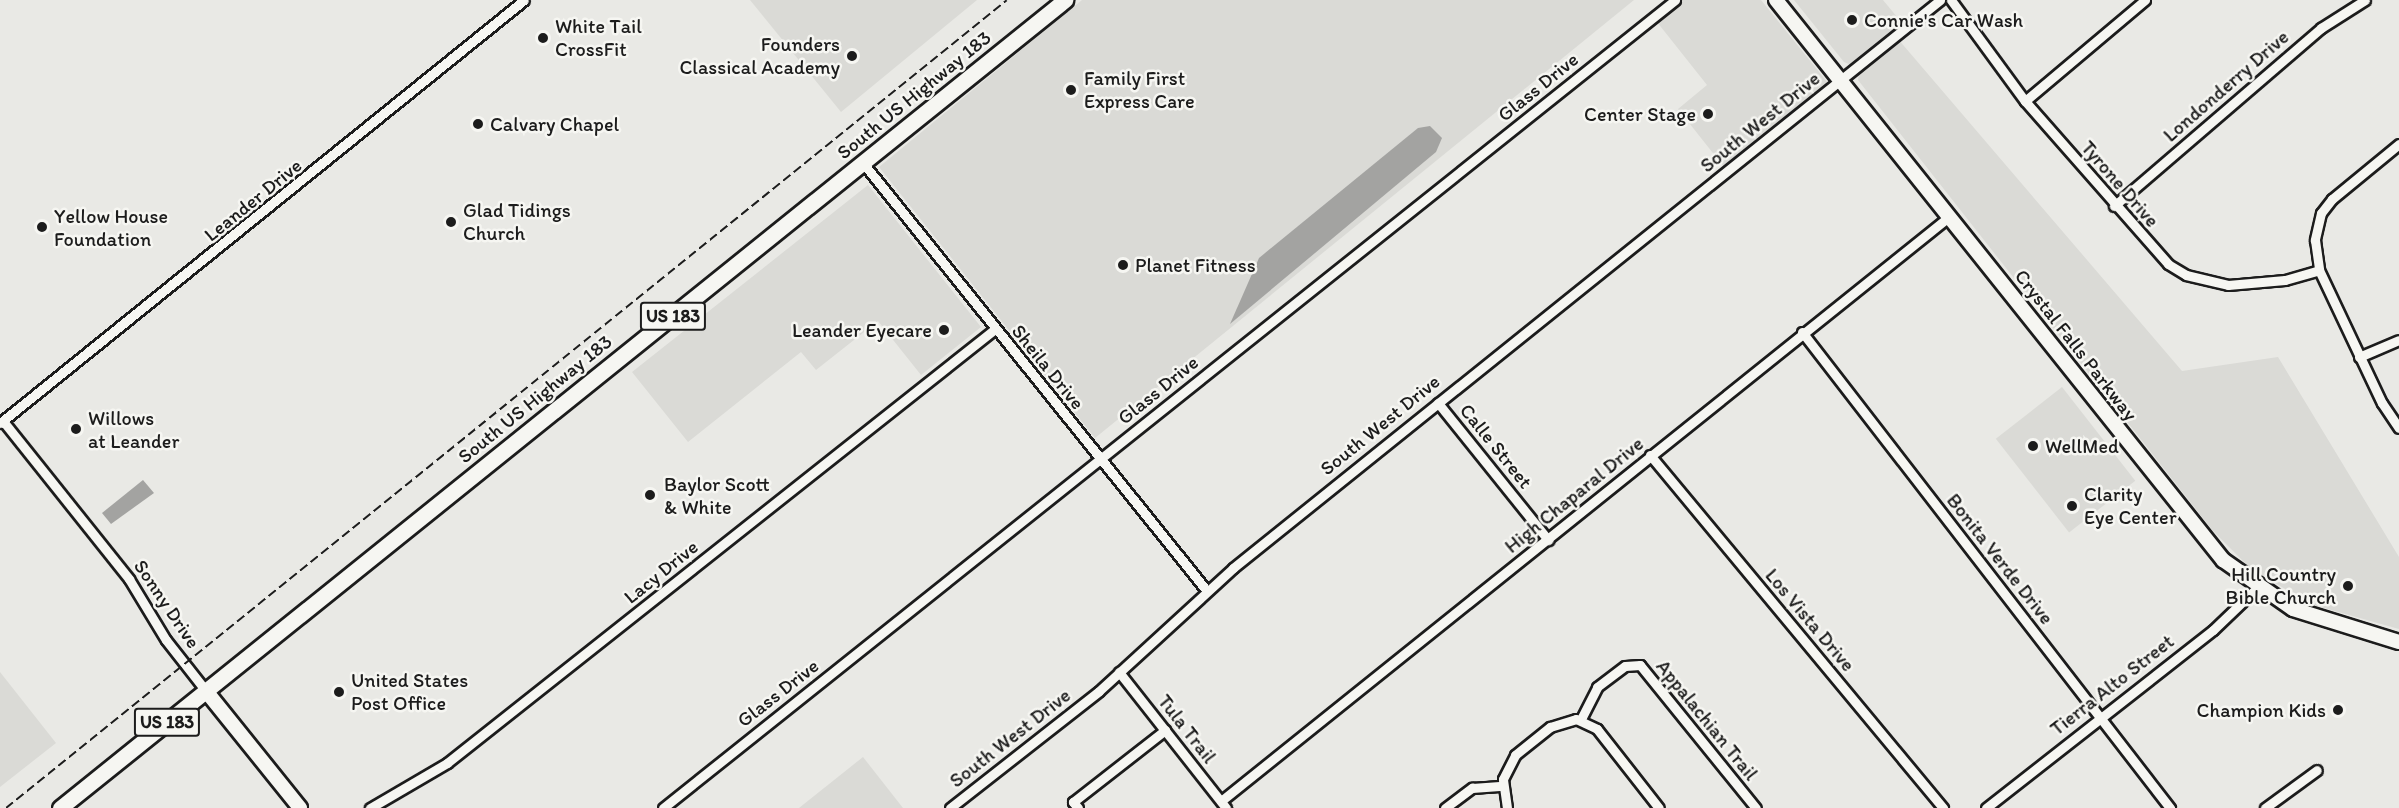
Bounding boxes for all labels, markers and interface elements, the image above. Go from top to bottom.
place label: Connie's Car Wash [1864,8,2023,32]
marker: Connie's Car Wash [1845,13,1859,27]
place label: White Tail CrossFit [555,14,640,61]
street label: South US Highway 183 [832,25,996,165]
street label: Londonderry Drive [2158,25,2294,147]
marker: White Tail CrossFit [536,31,550,45]
place label: Founders Classical Academy [679,33,840,80]
street label: Glass Drive [1493,47,1583,127]
marker: Founders Classical Academy [845,49,859,63]
place label: Family First Express Care [1084,66,1195,113]
street label: South West Drive [1696,67,1824,177]
marker: Family First Express Care [1062,81,1080,99]
place label: Center Stage [1584,102,1696,126]
marker: Center Stage [1701,107,1715,121]
place label: Calvary Chapel [490,112,619,136]
marker: Calvary Chapel [471,117,485,131]
street label: Tyrone Drive [2076,136,2164,232]
street label: Leander Drive [199,153,307,247]
place label: Glad Tidings Church [463,198,570,245]
place label: Yellow House Foundation [54,204,168,251]
marker: Glad Tidings Church [444,215,458,229]
marker: Yellow House Foundation [35,220,49,234]
place label: Planet Fitness [1135,253,1256,277]
marker: Planet Fitness [1116,258,1130,272]
street label: Crystal Falls Parkway [2010,265,2142,425]
road number: US 183 [638,301,708,331]
place label: Leander Eyecare [792,318,932,342]
street label: Sheila Drive [1006,320,1090,414]
marker: Leander Eyecare [937,323,951,337]
street label: South US Highway 183 [453,329,617,469]
street label: Glass Drive [1113,350,1203,430]
street label: South West Drive [1316,370,1444,480]
street label: Calle Street [1455,399,1537,493]
place label: Willows at Leander [88,406,179,453]
marker: Willows at Leander [69,422,83,436]
street label: High Chaparal Drive [1500,432,1648,558]
place label: WellMed [2045,434,2119,458]
marker: WellMed [2026,439,2040,453]
place label: Baylor Scott & White [664,472,770,519]
place label: Clarity Eye Center [2084,482,2177,529]
marker: Baylor Scott & White [641,486,659,504]
street label: Bonita Verde Drive [1941,489,2059,629]
marker: Clarity Eye Center [2065,499,2079,513]
street label: Lacy Drive [619,535,703,609]
street label: Sonny Drive [128,555,206,653]
place label: Hill Country Bible Church [2226,562,2336,609]
street label: Los Vista Drive [1760,564,1860,676]
marker: Hill Country Bible Church [2341,579,2355,593]
street label: Tierra Alto Street [2046,629,2178,741]
street label: Glass Drive [732,654,824,732]
street label: Appalachian Trail [1651,655,1763,785]
place label: United States Post Office [351,668,468,715]
street label: South West Drive [945,683,1075,793]
marker: United States Post Office [332,685,346,699]
street label: Tula Trail [1153,690,1221,768]
place label: Champion Kids [2196,698,2326,722]
marker: Champion Kids [2331,703,2345,717]
road number: US 183 [132,707,201,737]

